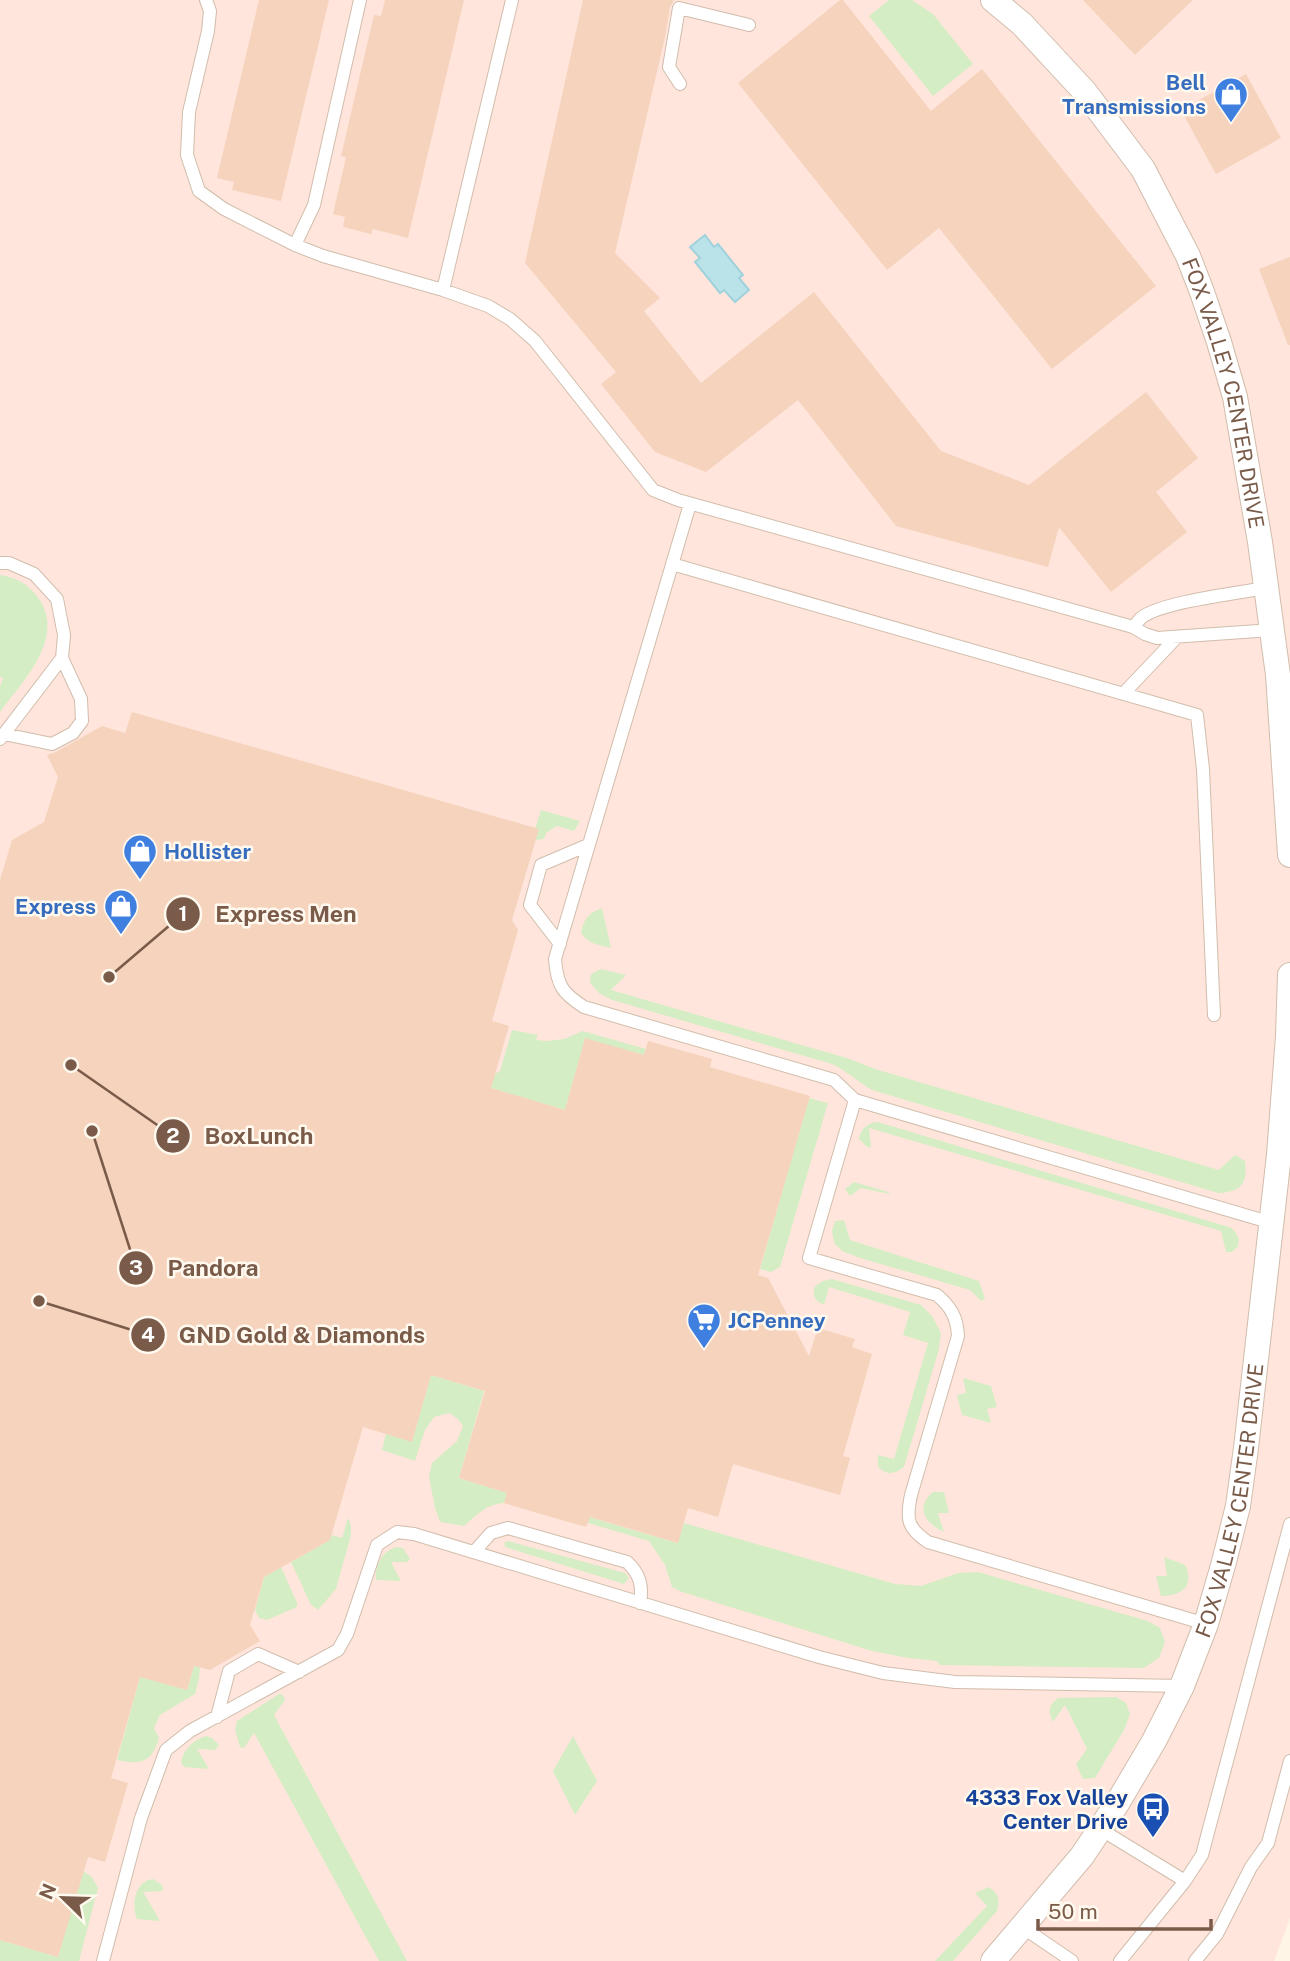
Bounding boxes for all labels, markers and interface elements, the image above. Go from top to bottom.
place label: Bell Transmissions [1062,70,1206,119]
shop icon: Bell Transmissions [1212,75,1250,124]
street label: FOX VALLEY CENTER DRIVE [1177,254,1270,530]
shop icon: Hollister [121,832,159,881]
place label: Hollister [164,839,251,864]
shop icon: Express [102,887,140,936]
callout: Express Men [166,892,371,936]
place label: Express [15,894,96,919]
text: Express Men [215,900,357,927]
text: 1 [179,901,188,926]
callout: BoxLunch [156,1114,327,1158]
text: BoxLunch [205,1122,313,1149]
text: 2 [166,1123,180,1148]
callout: Pandora [119,1246,273,1290]
text: Pandora [168,1254,258,1281]
text: 3 [129,1255,143,1280]
supermarket icon: JCPenney [685,1301,723,1350]
place label: JCPenney [728,1308,826,1333]
callout: GND Gold & Diamonds [130,1313,440,1357]
text: GND Gold & Diamonds [179,1321,425,1348]
text: 4 [141,1322,155,1347]
street label: FOX VALLEY CENTER DRIVE [1190,1362,1268,1641]
place label: 4333 Fox Valley Center Drive [965,1785,1128,1834]
bus stop icon: 4333 Fox Valley Center Drive [1134,1790,1172,1839]
north arrow [28,1863,98,1933]
text: N [34,1880,60,1902]
scale bar [1038,1888,1211,1932]
text: 50 m [1048,1899,1098,1924]

